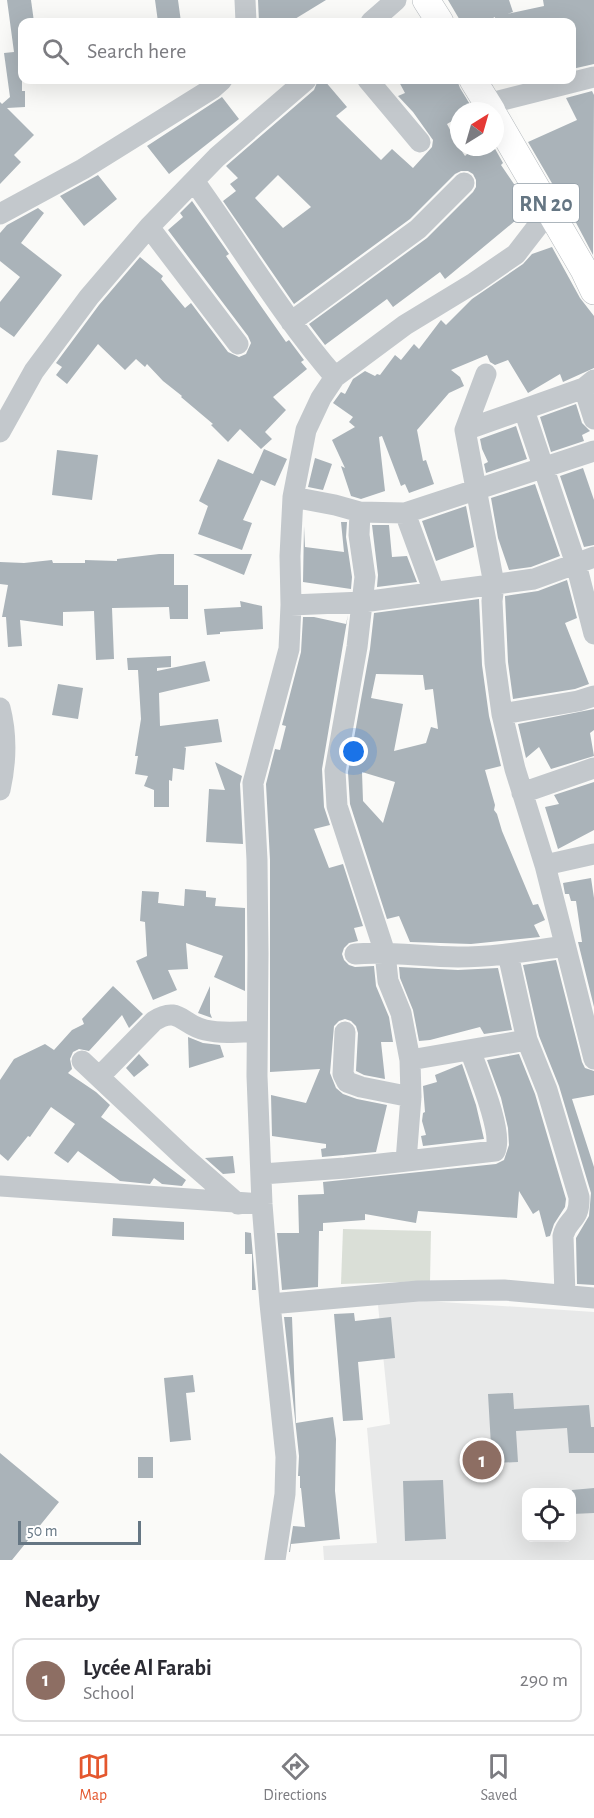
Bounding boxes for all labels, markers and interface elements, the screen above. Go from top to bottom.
search box [18,18,576,84]
icon: search [39,35,72,68]
text: Search here [87,40,186,62]
north arrow [450,102,504,156]
road number: RN 20 [513,184,579,222]
your location [339,737,368,766]
pin: 1 [462,1438,502,1482]
map controls [522,1488,576,1542]
button: locate [522,1488,576,1542]
scale bar [18,1518,141,1546]
text: 50 m [27,1523,58,1539]
text: Nearby [24,1586,100,1612]
text: Lycée Al Farabi [83,1657,212,1679]
text: 1 [42,1670,49,1690]
text: 290 m [520,1670,568,1690]
text: School [83,1683,135,1703]
tab: Map [77,1750,110,1805]
tab: Directions [263,1750,327,1805]
tab: Saved [481,1750,517,1805]

